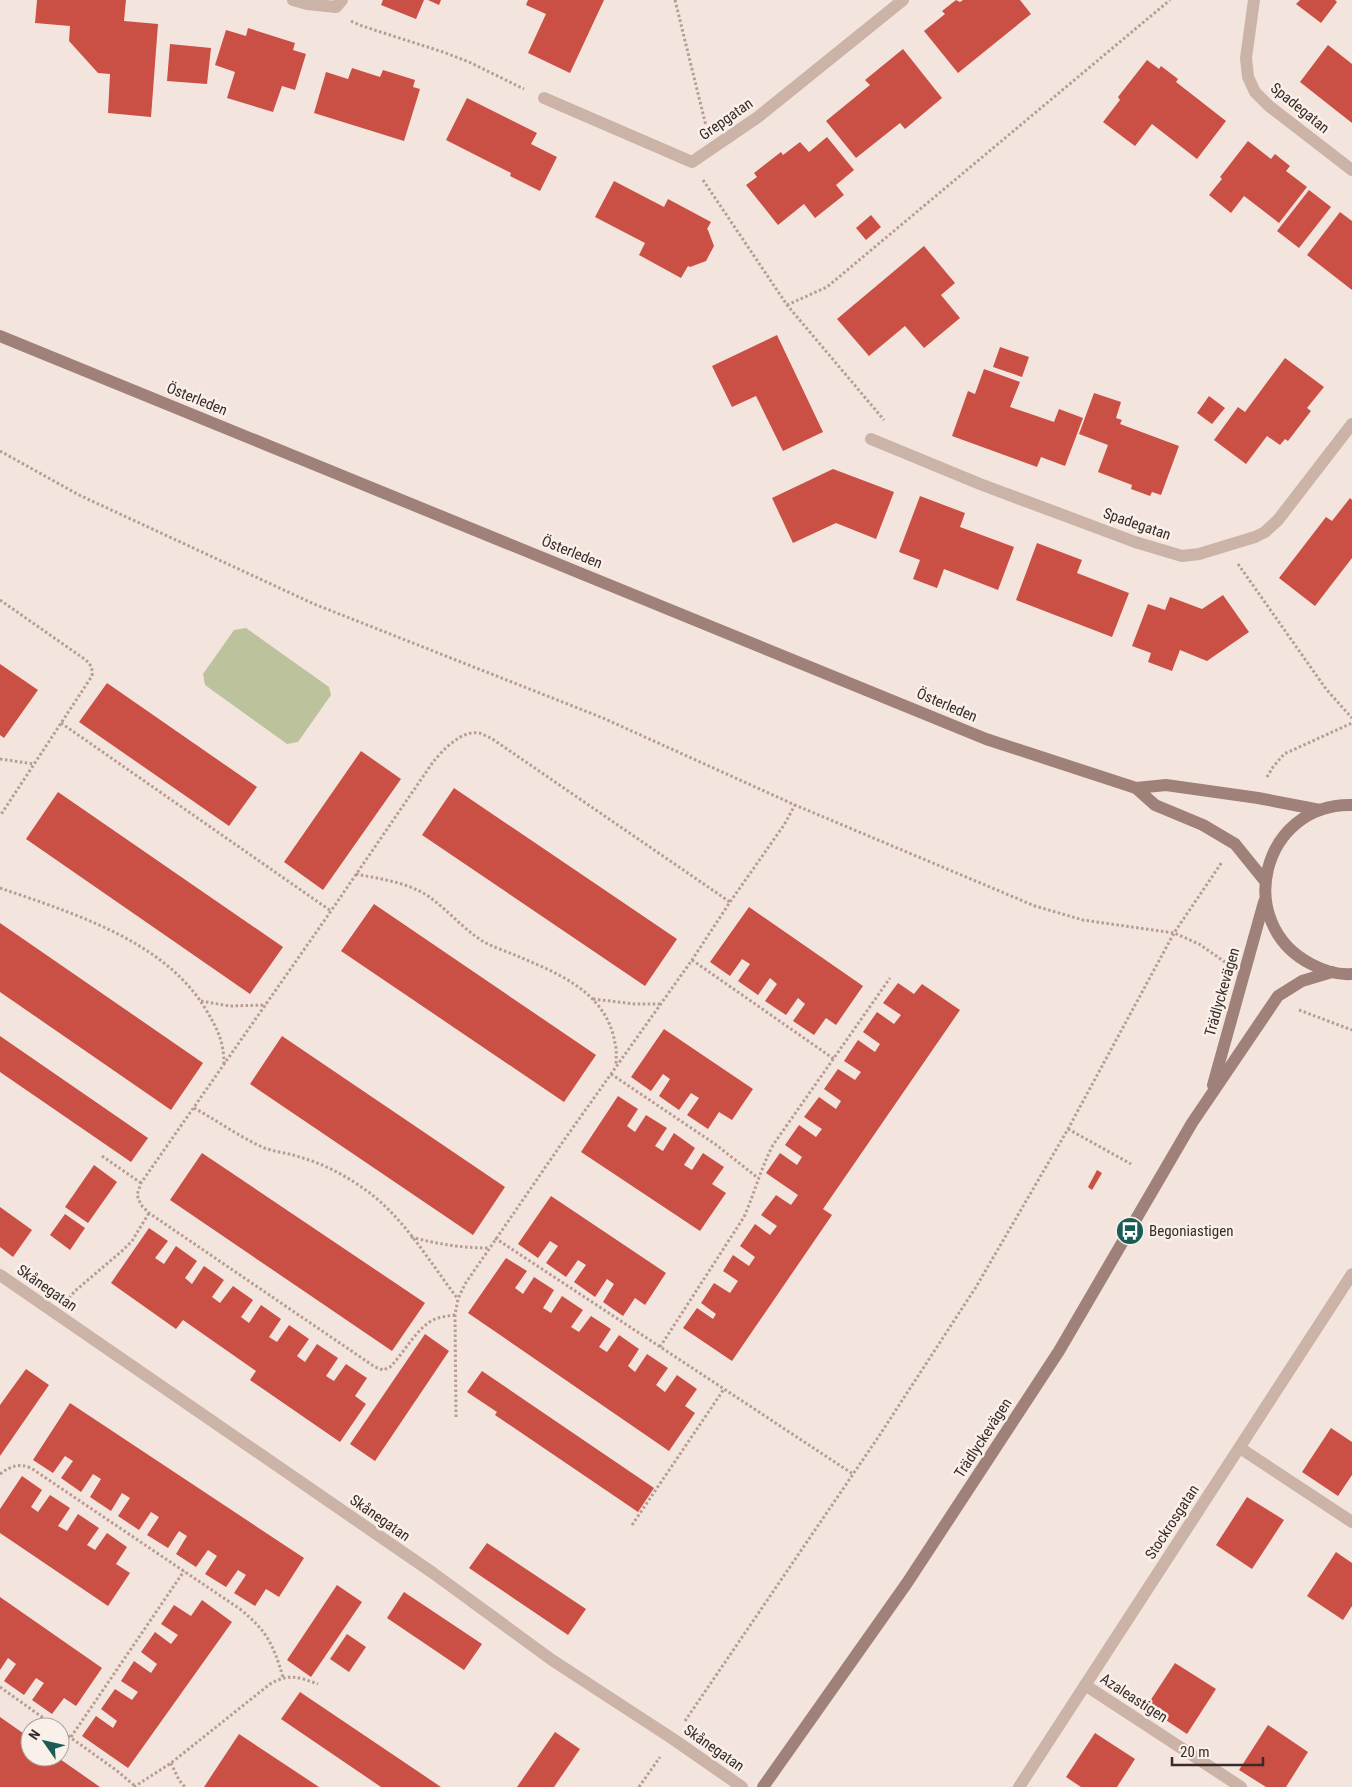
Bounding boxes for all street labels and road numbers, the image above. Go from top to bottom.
street label: Spadegatan [1267,79,1333,137]
street label: Grepgatan [696,94,756,144]
street label: Österleden [164,379,230,419]
street label: Spadegatan [1101,504,1173,544]
street label: Österleden [539,532,605,572]
street label: Österleden [914,684,980,726]
street label: Trädlyckevägen [1201,946,1243,1038]
street label: Skånegatan [13,1261,81,1315]
street label: Trädlyckevägen [951,1395,1015,1481]
street label: Stockrosgatan [1141,1481,1203,1563]
street label: Skånegatan [346,1491,414,1545]
street label: Azaleastigen [1097,1670,1171,1726]
street label: Skånegatan [680,1721,748,1775]

